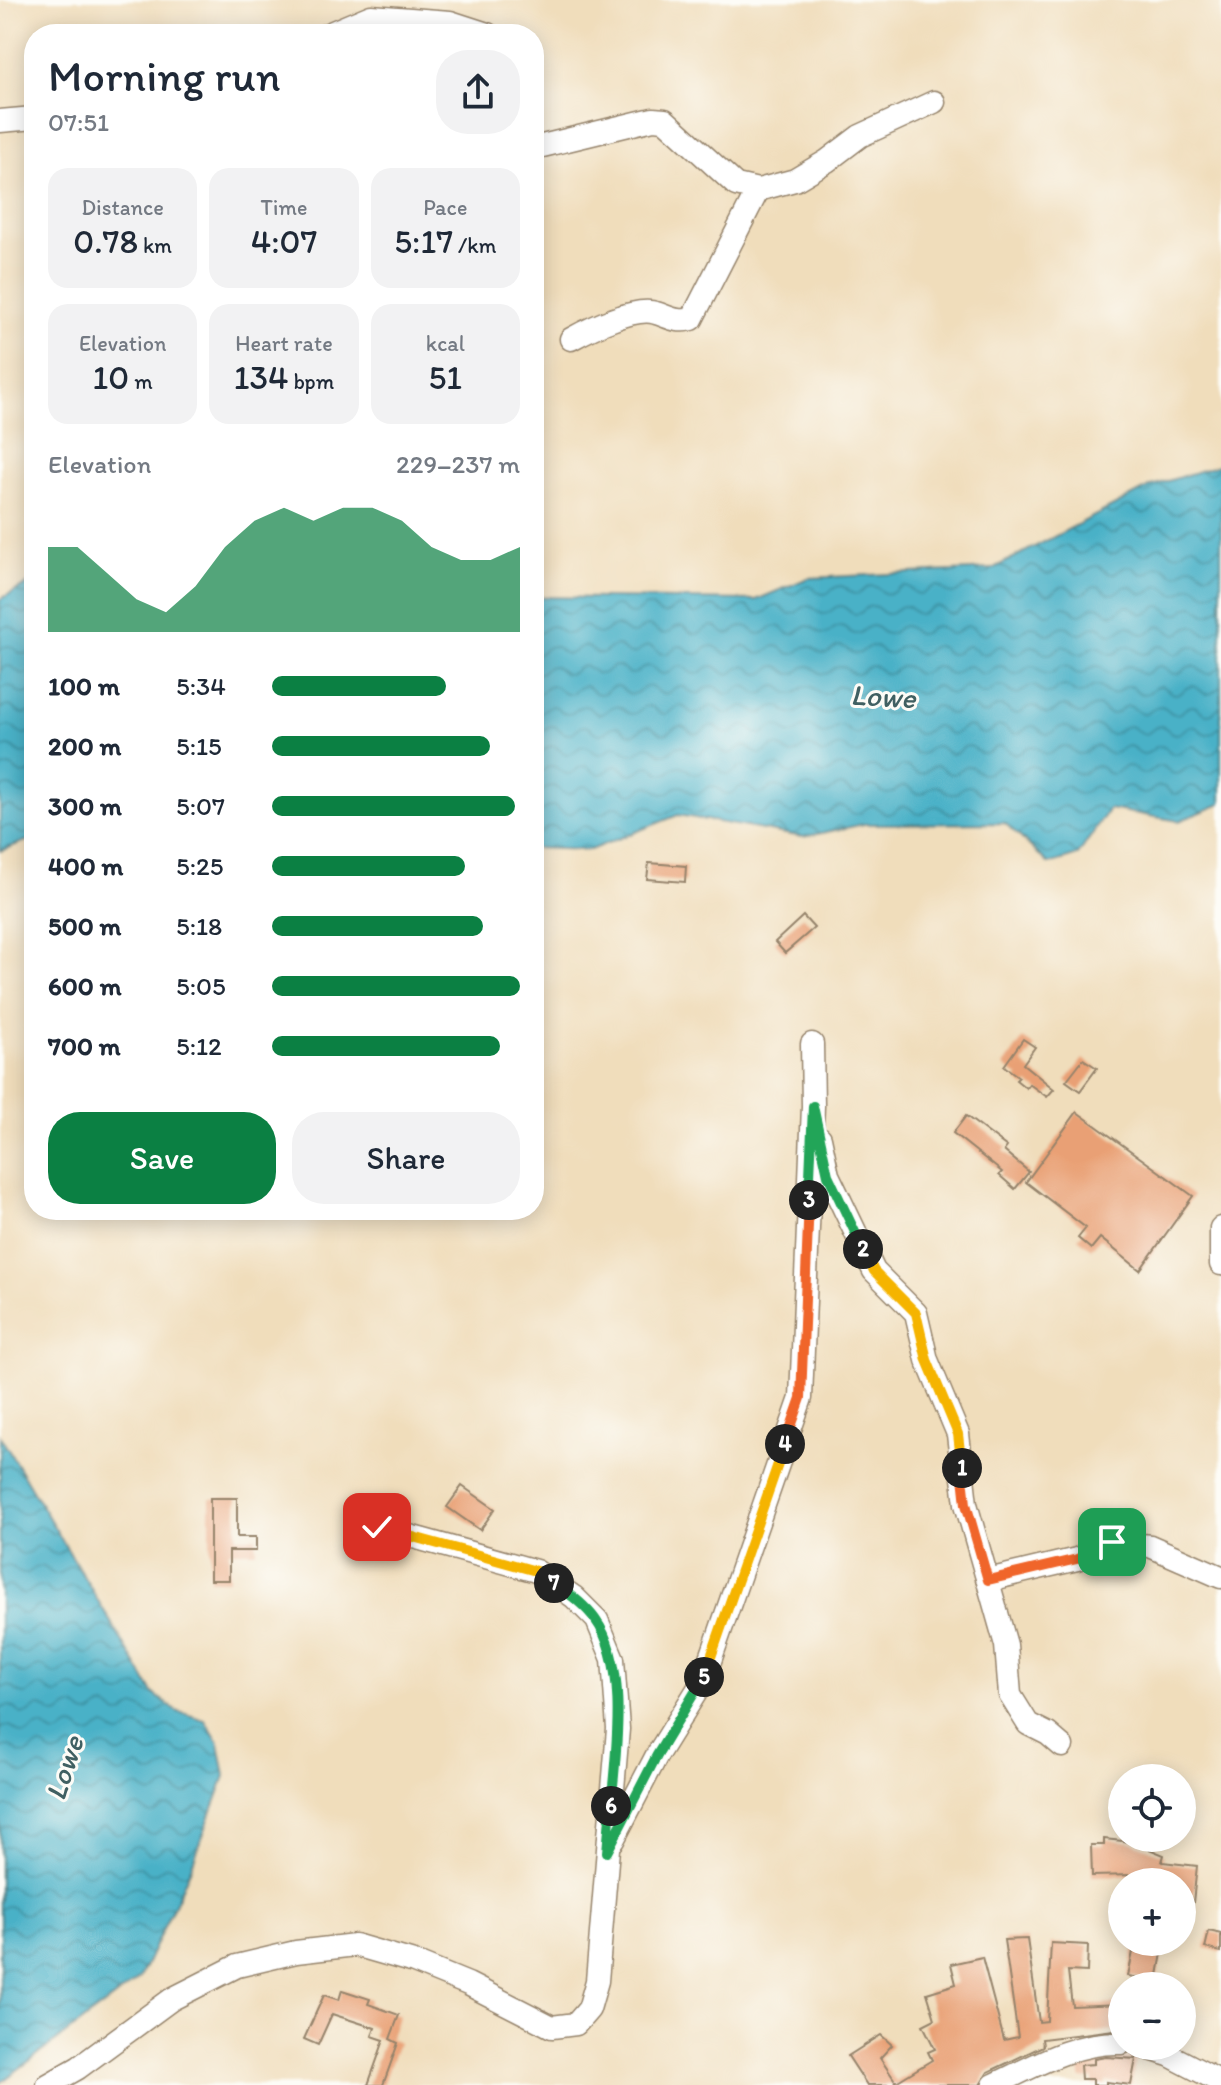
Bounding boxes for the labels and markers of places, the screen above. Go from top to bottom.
pin: 3 [789,1180,829,1220]
pin: 2 [843,1229,883,1269]
pin: 4 [765,1424,805,1464]
pin: 1 [942,1448,982,1488]
pin [343,1493,411,1561]
pin [1078,1508,1146,1576]
pin: 7 [534,1563,574,1603]
pin: 5 [684,1657,724,1697]
pin: 6 [591,1786,631,1826]

